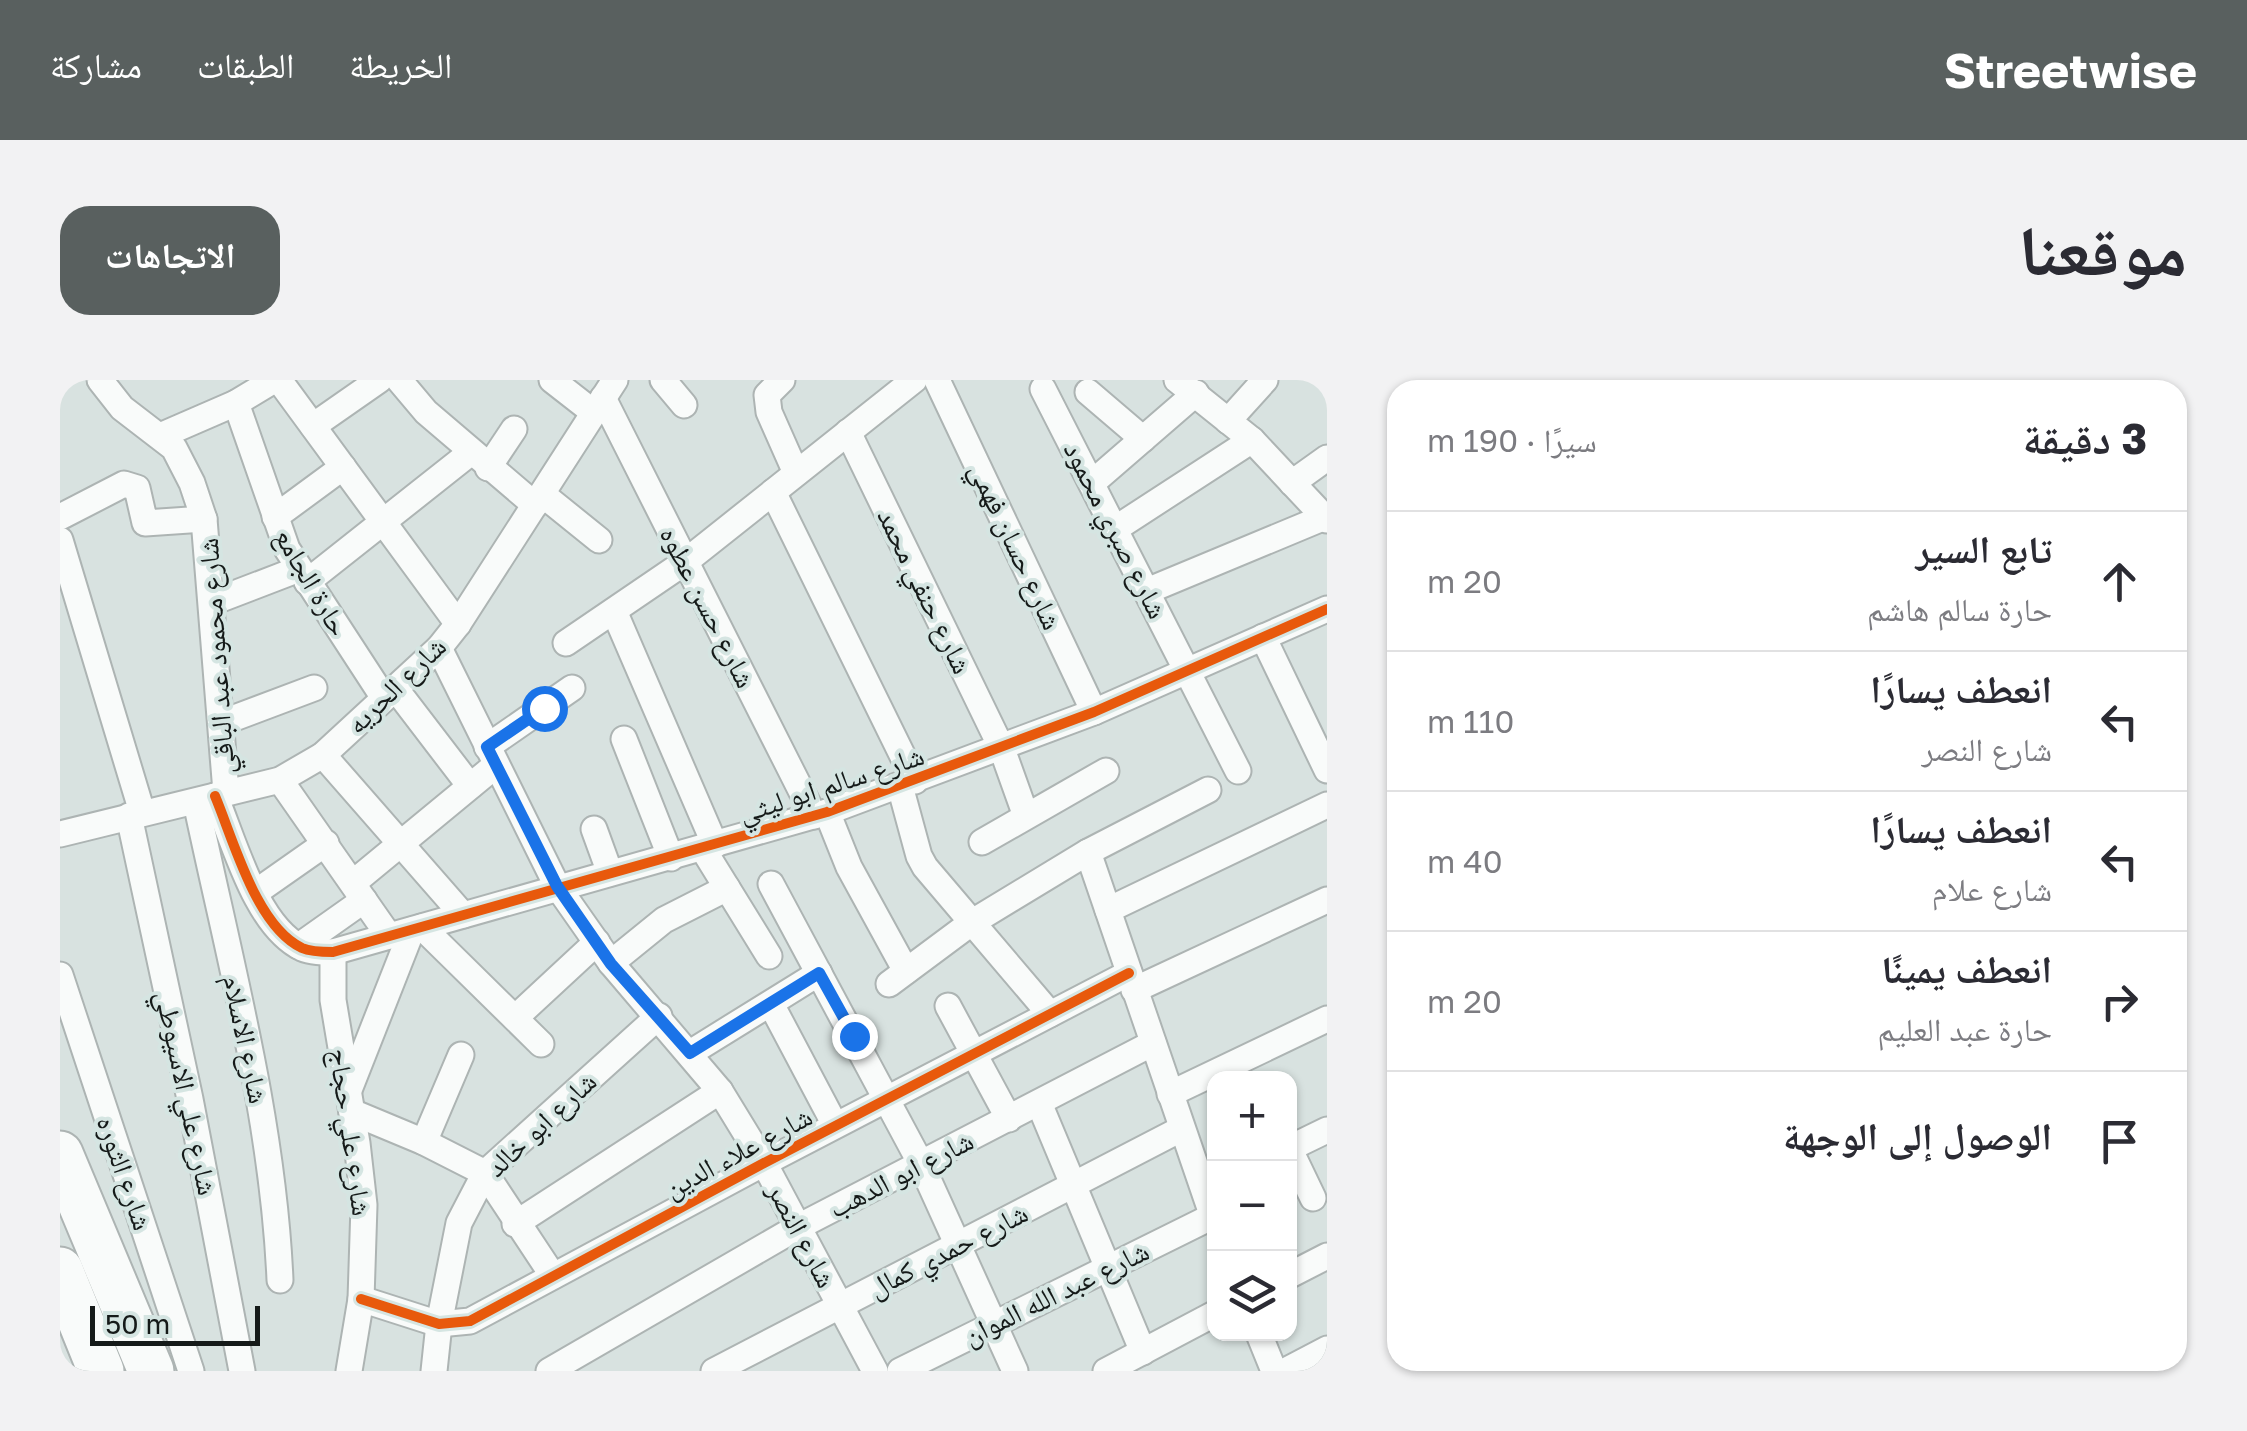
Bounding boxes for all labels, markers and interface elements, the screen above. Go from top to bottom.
text: Streetwise [1944,41,2197,99]
text: مشاركة [50,44,142,86]
text: الطبقات [197,44,294,86]
text: الخريطة [349,44,452,86]
button: الاتجاهات [60,206,280,315]
text: موقعنا [2018,207,2187,291]
text: 3 دقيقة [2023,413,2147,463]
text: سيرًا · 190 m [1427,421,1597,459]
street label: شارع صبري محمود [1051,436,1175,627]
street label: شارع حسان فهمي [957,457,1070,637]
street label: شارع حنفي محمد [865,503,980,682]
street label: شارع حسن عطوه [652,521,763,694]
street label: حارة الجامع [267,522,356,642]
text: تابع السير [1916,526,2052,571]
street label: شارع محمود عبد الباقي [191,536,247,775]
icon: ahead [2092,554,2147,609]
text: 20 m [1427,562,1502,600]
text: حارة سالم هاشم [1867,590,2052,628]
street label: شارع الحريه [339,629,453,741]
text: انعطف يسارًا [1870,666,2052,711]
route start [522,686,568,732]
icon: left [2092,694,2147,749]
text: 110 m [1427,702,1514,740]
text: شارع النصر [1922,730,2052,768]
street label: شارع سالم ابو ليثي [734,738,930,836]
text: انعطف يسارًا [1870,806,2052,851]
icon: left [2092,834,2147,889]
text: 40 m [1427,842,1503,880]
text: شارع علام [1932,870,2052,908]
text: انعطف يمينًا [1881,946,2052,991]
street label: شارع الاسلام [214,972,276,1107]
icon: right [2092,974,2147,1029]
text: 20 m [1427,982,1502,1020]
street label: شارع علي الاسيوطي [143,988,225,1200]
text: حارة عبد العليم [1878,1010,2052,1048]
route end [832,1014,878,1060]
street label: شارع علي حجاج [316,1046,380,1219]
street label: شارع ابو خالد [479,1064,604,1184]
map controls [1207,1071,1297,1341]
button: + [1207,1071,1297,1161]
street label: شارع علاء الدين [658,1099,818,1206]
street label: شارع الثوره [89,1112,160,1235]
text: الوصول إلى الوجهة [1783,1113,2052,1158]
icon: arrive [2092,1114,2147,1169]
street label: شارع ابو الدهب [823,1123,979,1226]
button: − [1207,1161,1297,1251]
street label: شارع النصر [759,1176,844,1294]
street label: شارع حمدي كمال [863,1195,1036,1310]
street label: شارع عبد الله الموان [958,1233,1155,1354]
button: layers [1207,1251,1297,1341]
scale bar [90,1301,260,1346]
text: 50 m [105,1307,170,1340]

